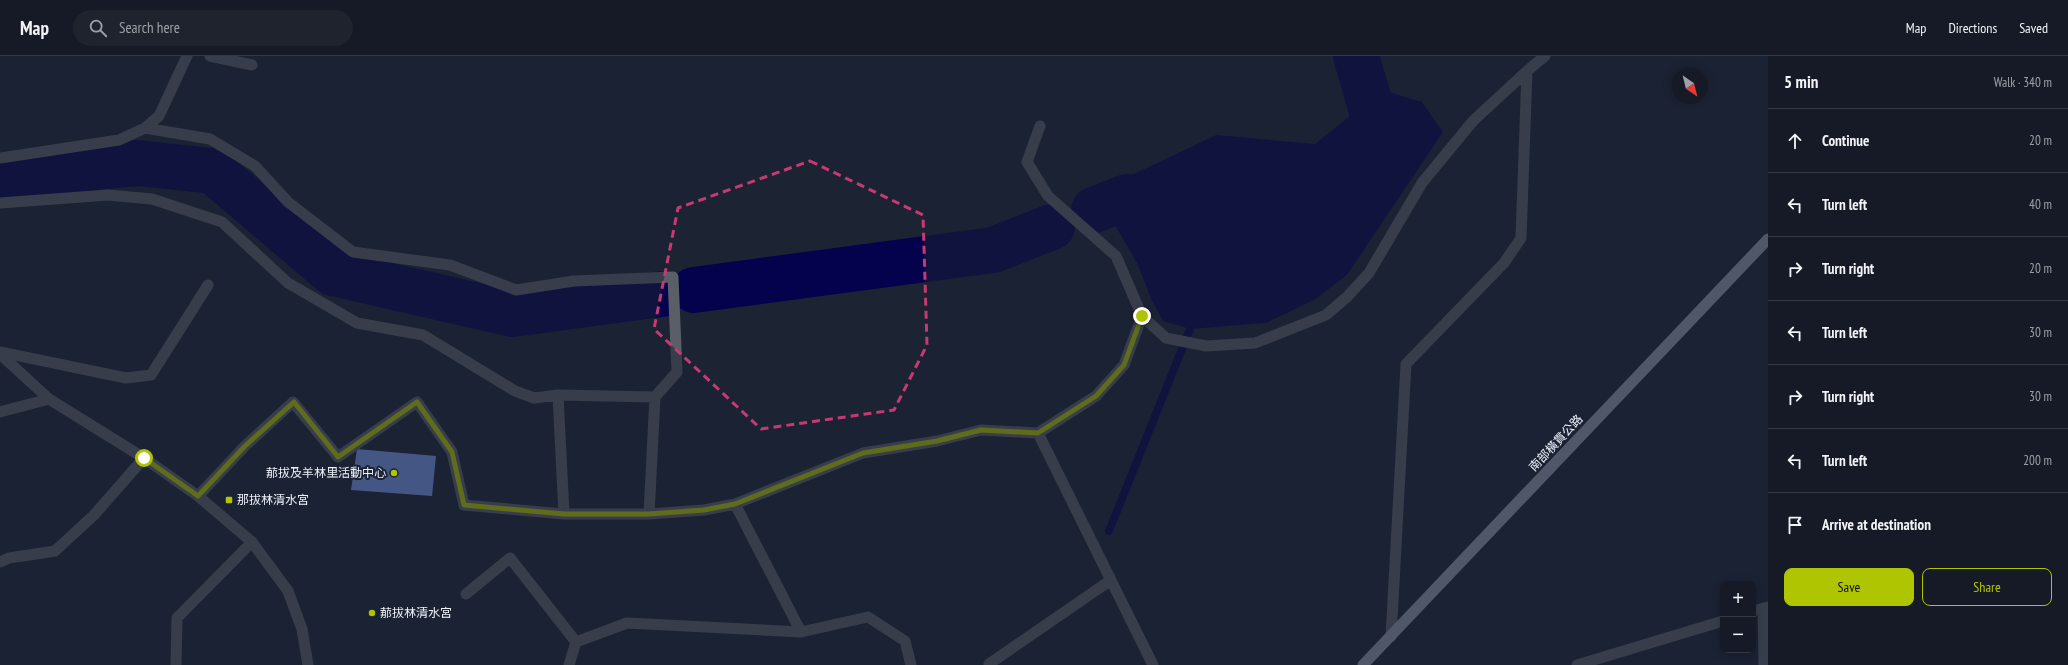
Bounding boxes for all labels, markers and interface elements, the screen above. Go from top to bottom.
search box [73,10,353,46]
text: Map [20,16,49,40]
icon: search [87,17,109,39]
text: Search here [119,18,180,37]
text: Map [1906,19,1926,37]
text: Directions [1948,19,1997,37]
text: Saved [2019,19,2048,37]
north arrow [1672,68,1708,104]
text: 5 min [1784,71,1818,93]
text: Walk · 340 m [1994,74,2052,91]
icon: ahead [1784,130,1806,152]
text: Continue [1822,131,1869,150]
text: 20 m [2029,132,2052,149]
icon: left [1784,194,1806,216]
text: Turn left [1822,195,1867,214]
text: 40 m [2029,196,2052,213]
icon: right [1784,258,1806,280]
text: Turn right [1822,259,1874,278]
text: 20 m [2029,260,2052,277]
route end [1133,307,1151,325]
icon: left [1784,322,1806,344]
text: Turn left [1822,323,1867,342]
text: 30 m [2029,324,2052,341]
icon: right [1784,386,1806,408]
text: Turn right [1822,387,1874,406]
text: 30 m [2029,388,2052,405]
street label: 南部橫貫公路 [1526,411,1586,474]
route start [135,449,153,467]
icon: left [1784,450,1806,472]
text: Turn left [1822,451,1867,470]
text: 200 m [2023,452,2052,469]
place label: 𦰡拔及羊林里活動中心 [266,465,386,480]
marker: 𦰡拔及羊林里活動中心 [389,468,399,478]
place label: 那拔林清水宮 [237,492,309,507]
marker: 那拔林清水宮 [224,495,234,505]
icon: arrive [1784,514,1806,536]
text: Arrive at destination [1822,515,1931,534]
button: Save [1784,568,1914,606]
button: Share [1922,568,2052,606]
map controls [1720,581,1756,653]
button: + [1720,581,1756,617]
place label: 𦰡拔林清水宮 [380,605,452,620]
marker: 𦰡拔林清水宮 [367,608,377,618]
button: − [1720,617,1756,653]

